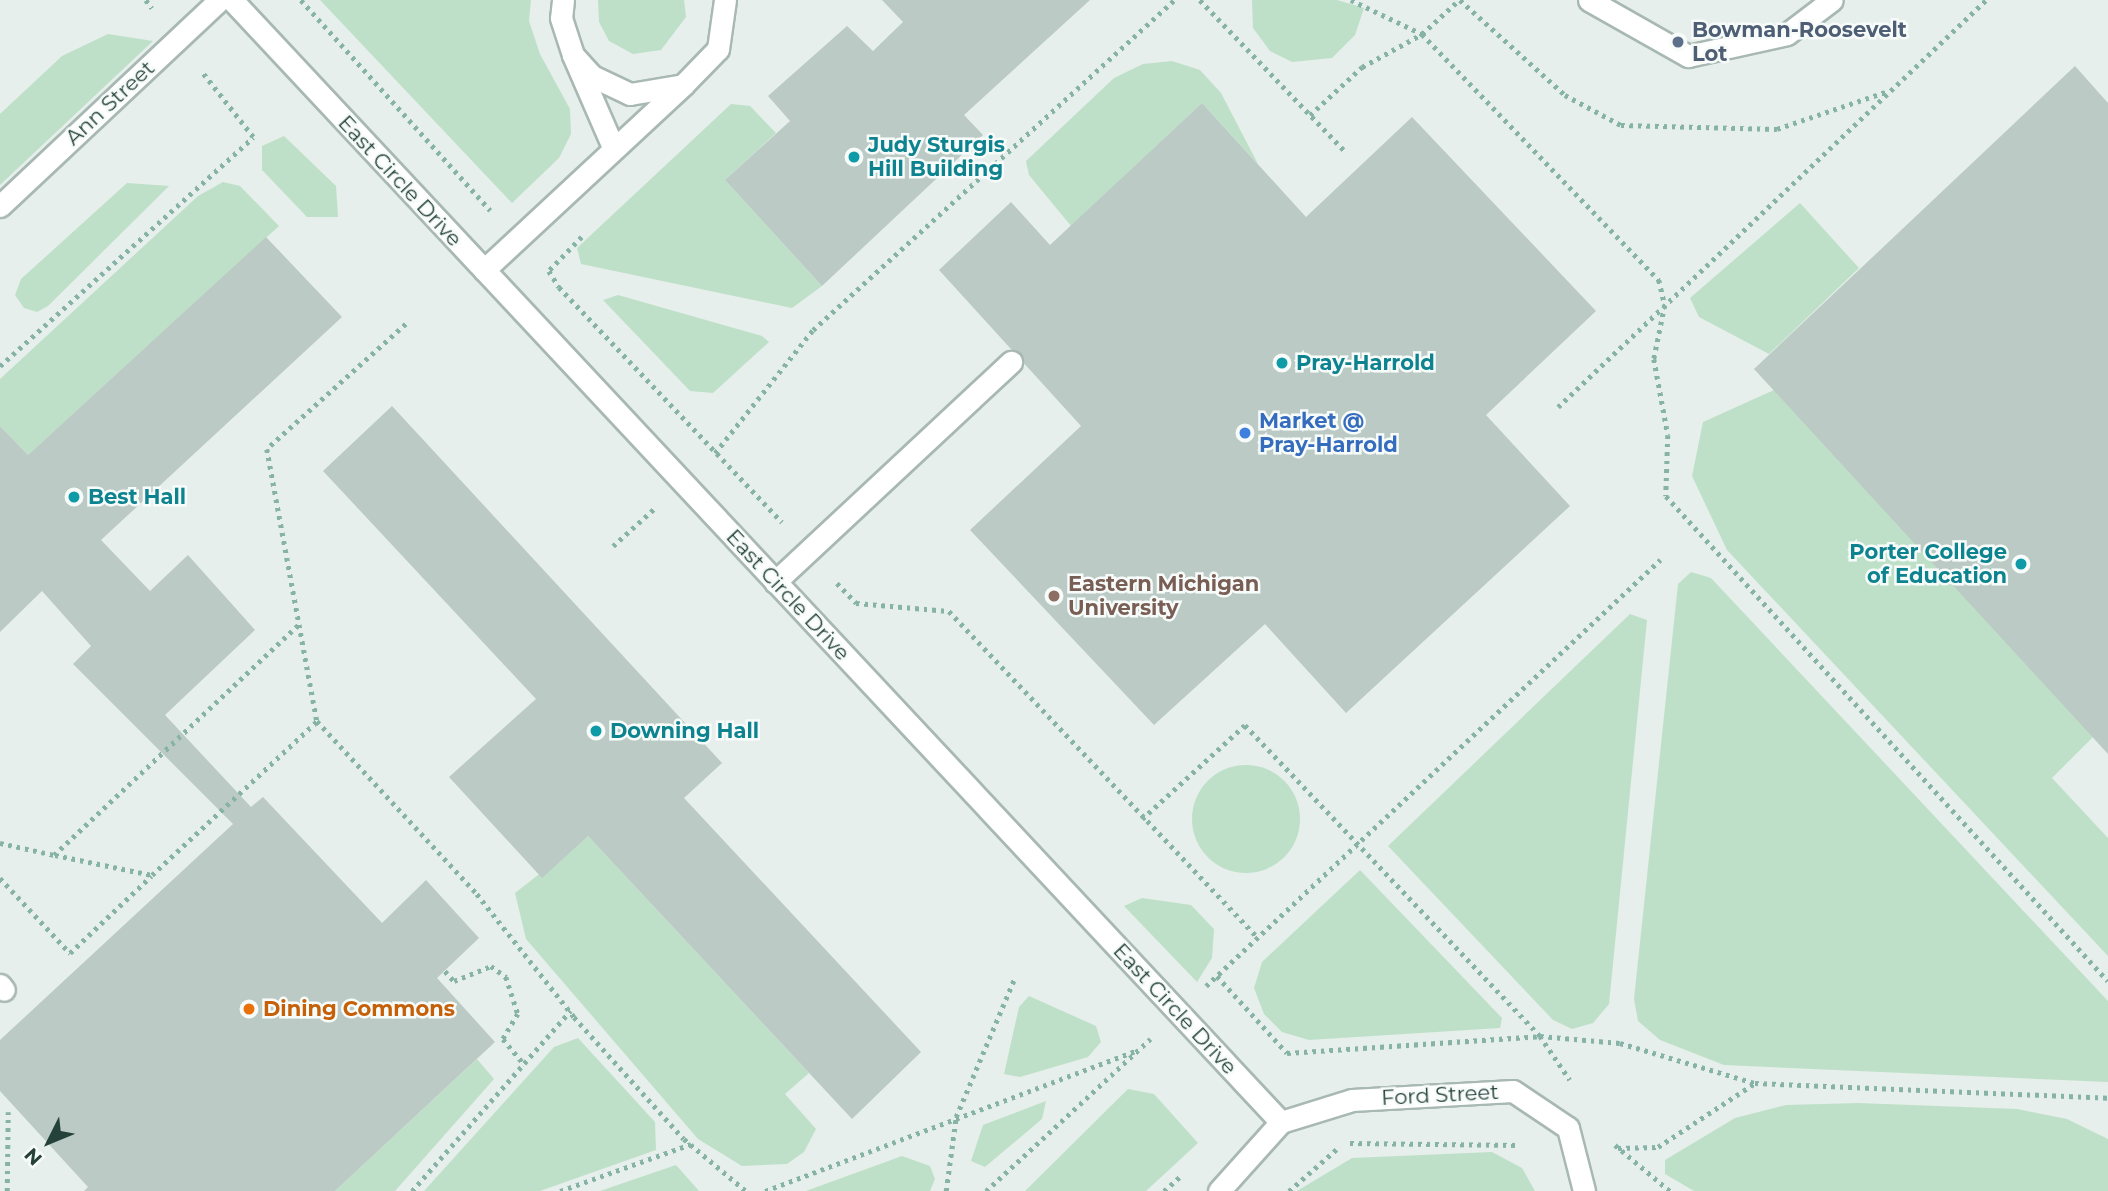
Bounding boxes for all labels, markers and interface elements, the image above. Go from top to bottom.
place label: Bowman-Roosevelt Lot [1692,17,1907,67]
marker: Bowman-Roosevelt Lot [1670,34,1686,50]
street label: Ann Street [60,55,160,151]
street label: East Circle Drive [333,110,467,252]
place label: Judy Sturgis Hill Building [868,132,1005,182]
marker: Judy Sturgis Hill Building [846,149,862,165]
place label: Pray-Harrold [1296,350,1435,376]
marker: Pray-Harrold [1274,355,1290,371]
place label: Market @ Pray-Harrold [1259,408,1398,458]
marker: Market @ Pray-Harrold [1237,425,1253,441]
place label: Best Hall [88,484,186,510]
marker: Best Hall [66,489,82,505]
street label: East Circle Drive [721,524,855,666]
place label: Porter College of Education [1849,539,2007,589]
marker: Porter College of Education [2013,556,2029,572]
place label: Eastern Michigan University [1068,571,1259,621]
marker: Eastern Michigan University [1046,588,1062,604]
place label: Downing Hall [610,718,759,744]
marker: Downing Hall [588,723,604,739]
street label: East Circle Drive [1108,938,1242,1080]
place label: Dining Commons [263,996,455,1022]
marker: Dining Commons [241,1001,257,1017]
street label: Ford Street [1381,1079,1499,1111]
north arrow [14,1107,84,1177]
text: N [20,1143,47,1170]

